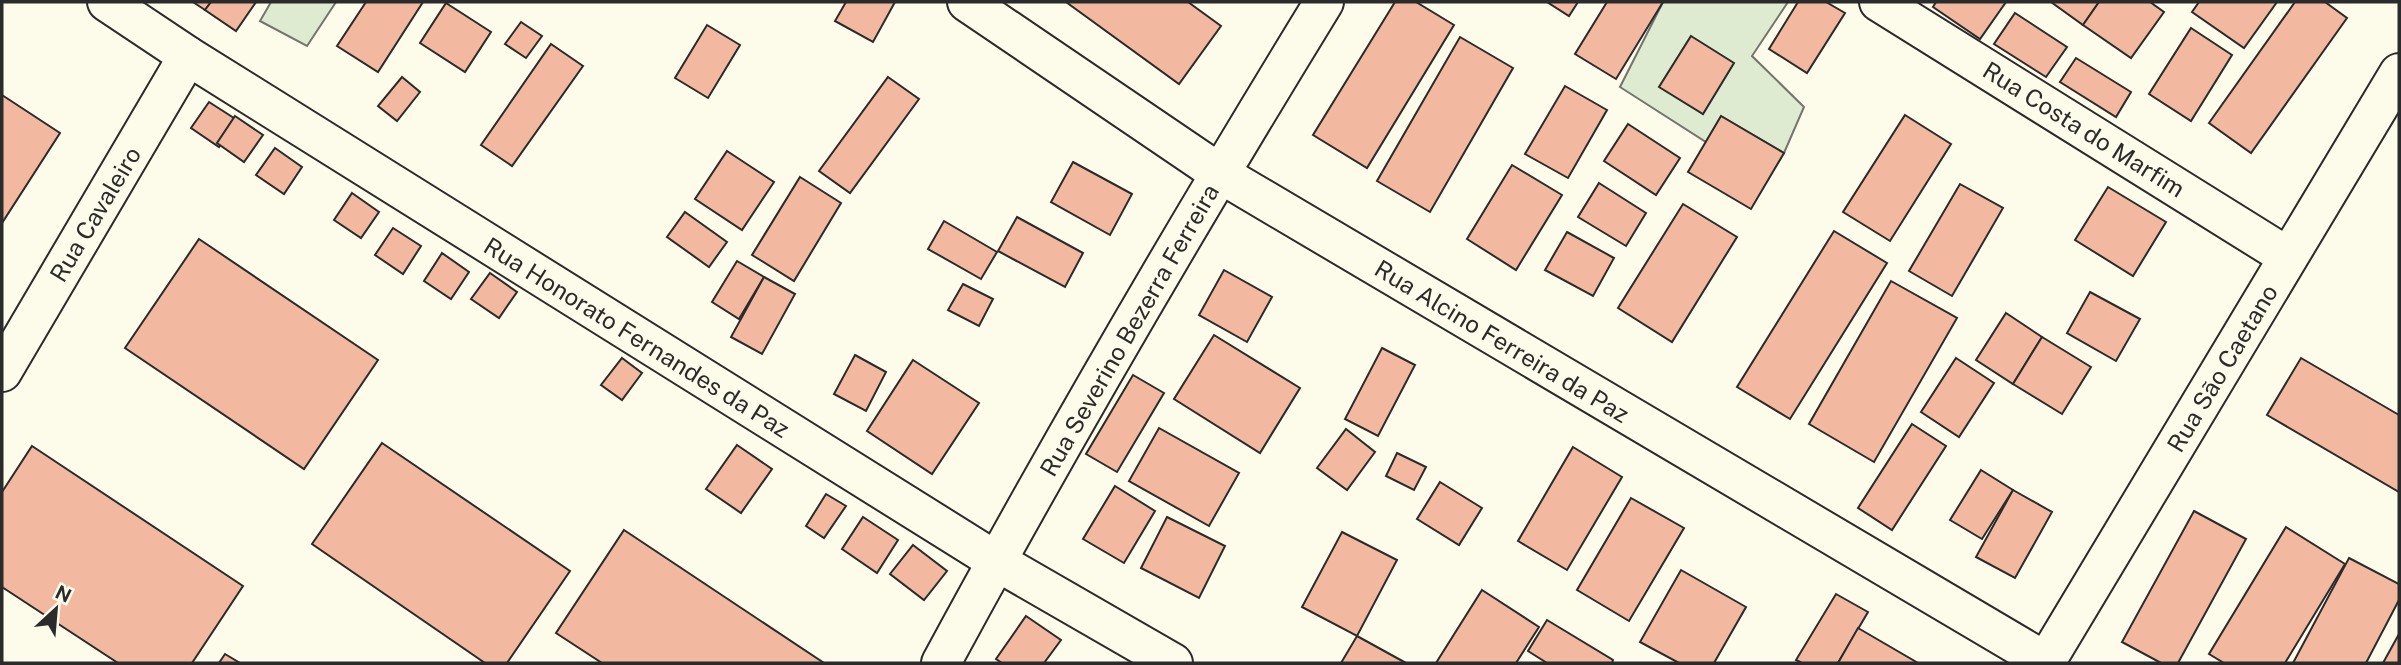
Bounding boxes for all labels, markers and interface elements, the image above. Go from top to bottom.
street label: Rua Costa do Marfim [1978,56,2190,202]
street label: Rua Cavaleiro [44,141,146,287]
street label: Rua Severino Bezerra Ferreira [1034,179,1224,481]
street label: Rua Honorato Fernandes da Paz [479,231,795,443]
street label: Rua Alcino Ferreira da Paz [1370,254,1634,428]
street label: Rua São Caetano [2161,279,2283,457]
north arrow [21,574,91,644]
text: N [52,581,75,607]

